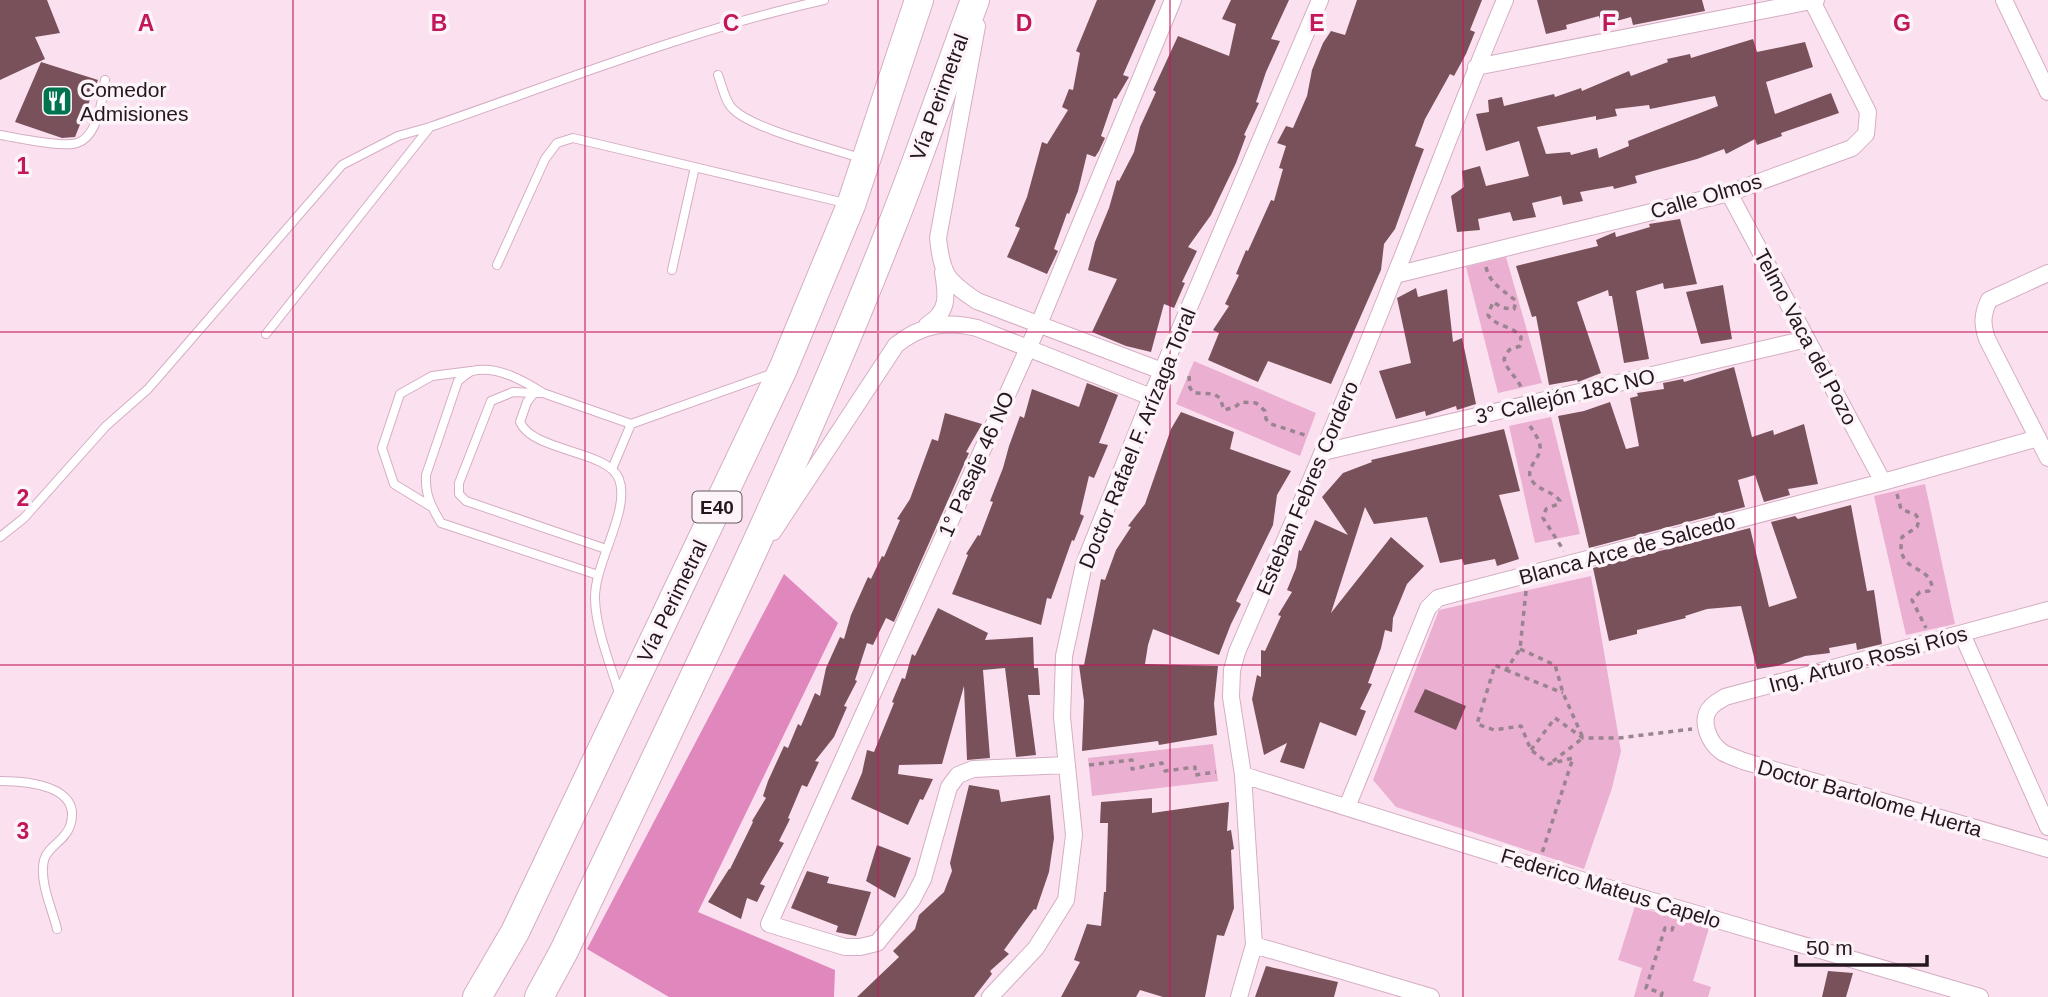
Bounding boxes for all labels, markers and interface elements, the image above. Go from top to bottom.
text: A [138,10,154,36]
text: B [431,10,447,36]
text: C [723,10,739,36]
text: D [1016,10,1032,36]
text: E [1309,10,1325,36]
text: F [1602,10,1616,36]
text: G [1893,10,1911,36]
street label: Vía Perimetral [905,31,973,163]
place label: Comedor Admisiones [80,78,189,125]
restaurant icon: Comedor Admisiones [40,84,74,118]
text: 1 [17,153,30,179]
street label: Calle Olmos [1648,169,1764,223]
street label: Telmo Vaca del Pozo [1750,245,1862,429]
street label: Doctor Rafael F. Arízaga Toral [1074,305,1200,571]
street label: 3° Callejón 18C NO [1473,364,1657,428]
street label: Esteban Febres Cordero [1251,378,1363,598]
street label: 1° Pasaje 46 NO [934,388,1018,540]
text: 2 [17,485,29,511]
road number: E40 [692,492,742,522]
street label: Blanca Arce de Salcedo [1516,509,1738,589]
street label: Vía Perimetral [633,536,711,666]
street label: Ing. Arturo Rossi Ríos [1766,621,1970,697]
street label: Doctor Bartolome Huerta [1755,755,1985,841]
text: 3 [17,818,29,844]
street label: Federico Mateus Capelo [1498,844,1724,932]
scale bar [1796,923,1927,967]
text: 50 m [1806,936,1853,959]

